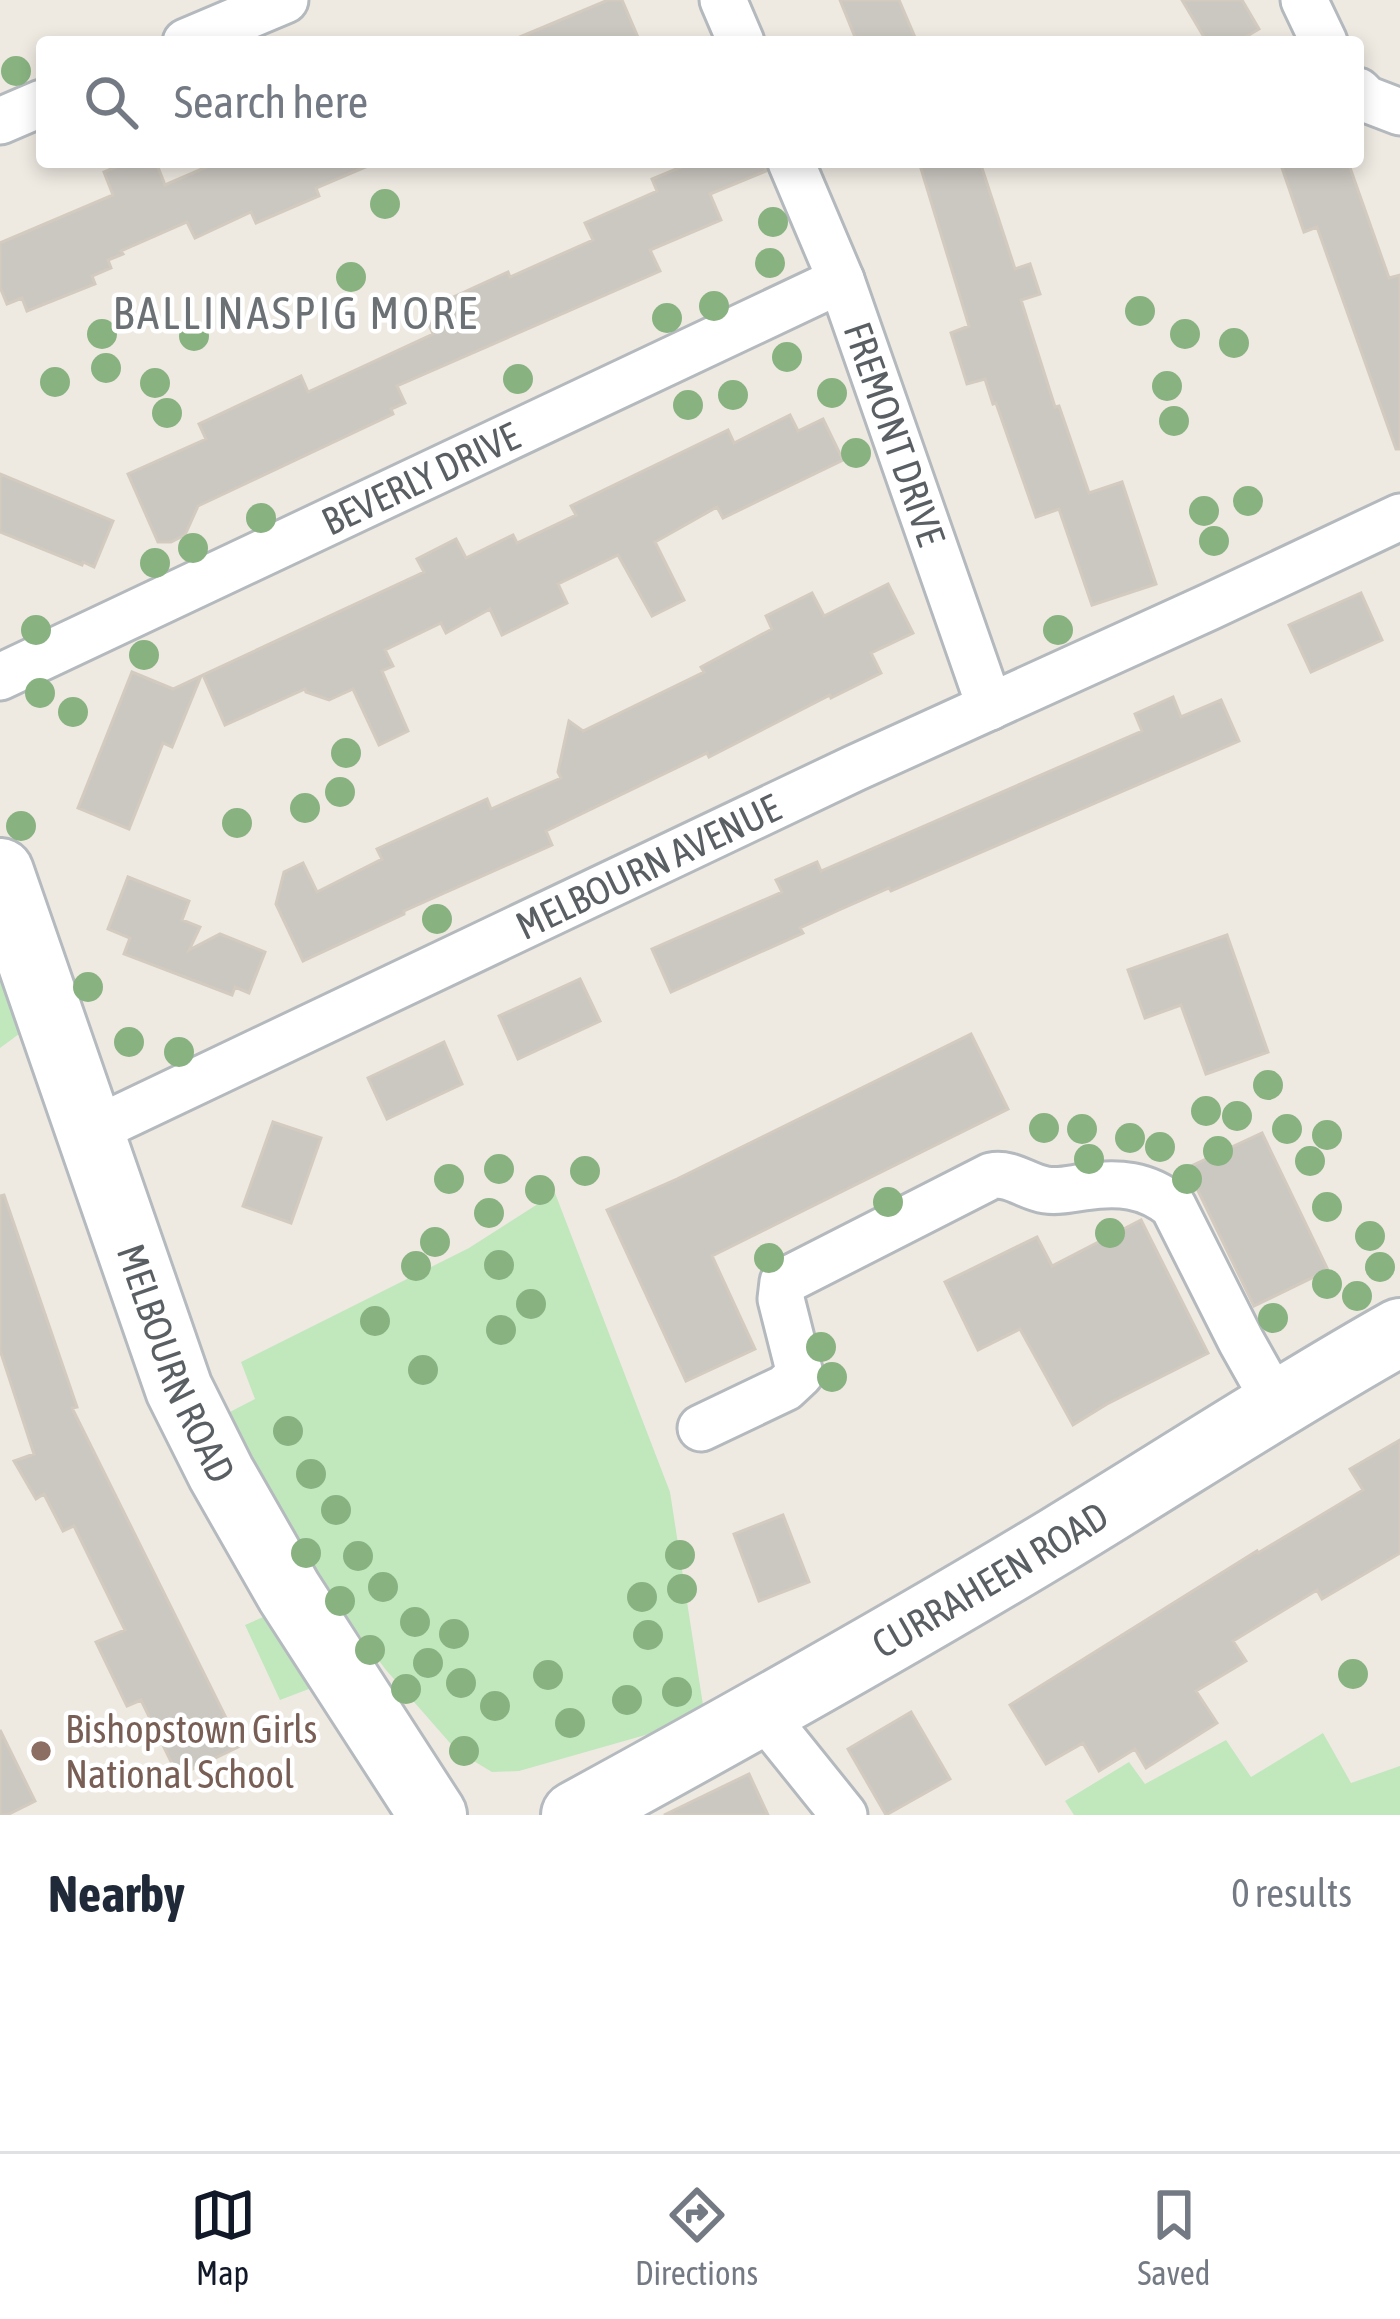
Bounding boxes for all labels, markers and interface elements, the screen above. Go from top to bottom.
search box [36,36,1364,168]
icon: search [78,69,144,135]
text: Search here [174,76,368,128]
district label: BALLINASPIG MORE [113,287,479,339]
street label: FREMONT DRIVE [835,316,954,552]
street label: BEVERLY DRIVE [315,413,526,544]
street label: MELBOURN AVENUE [509,785,787,948]
street label: MELBOURN ROAD [109,1239,244,1489]
street label: CURRAHEEN ROAD [864,1493,1116,1666]
place label: Bishopstown Girls National School [65,1707,317,1796]
marker: Bishopstown Girls National School [28,1738,54,1764]
text: Nearby [48,1864,185,1923]
text: 0 results [1231,1871,1352,1915]
tab: Map [190,2182,256,2292]
tab: Directions [635,2182,758,2292]
tab: Saved [1137,2182,1210,2292]

